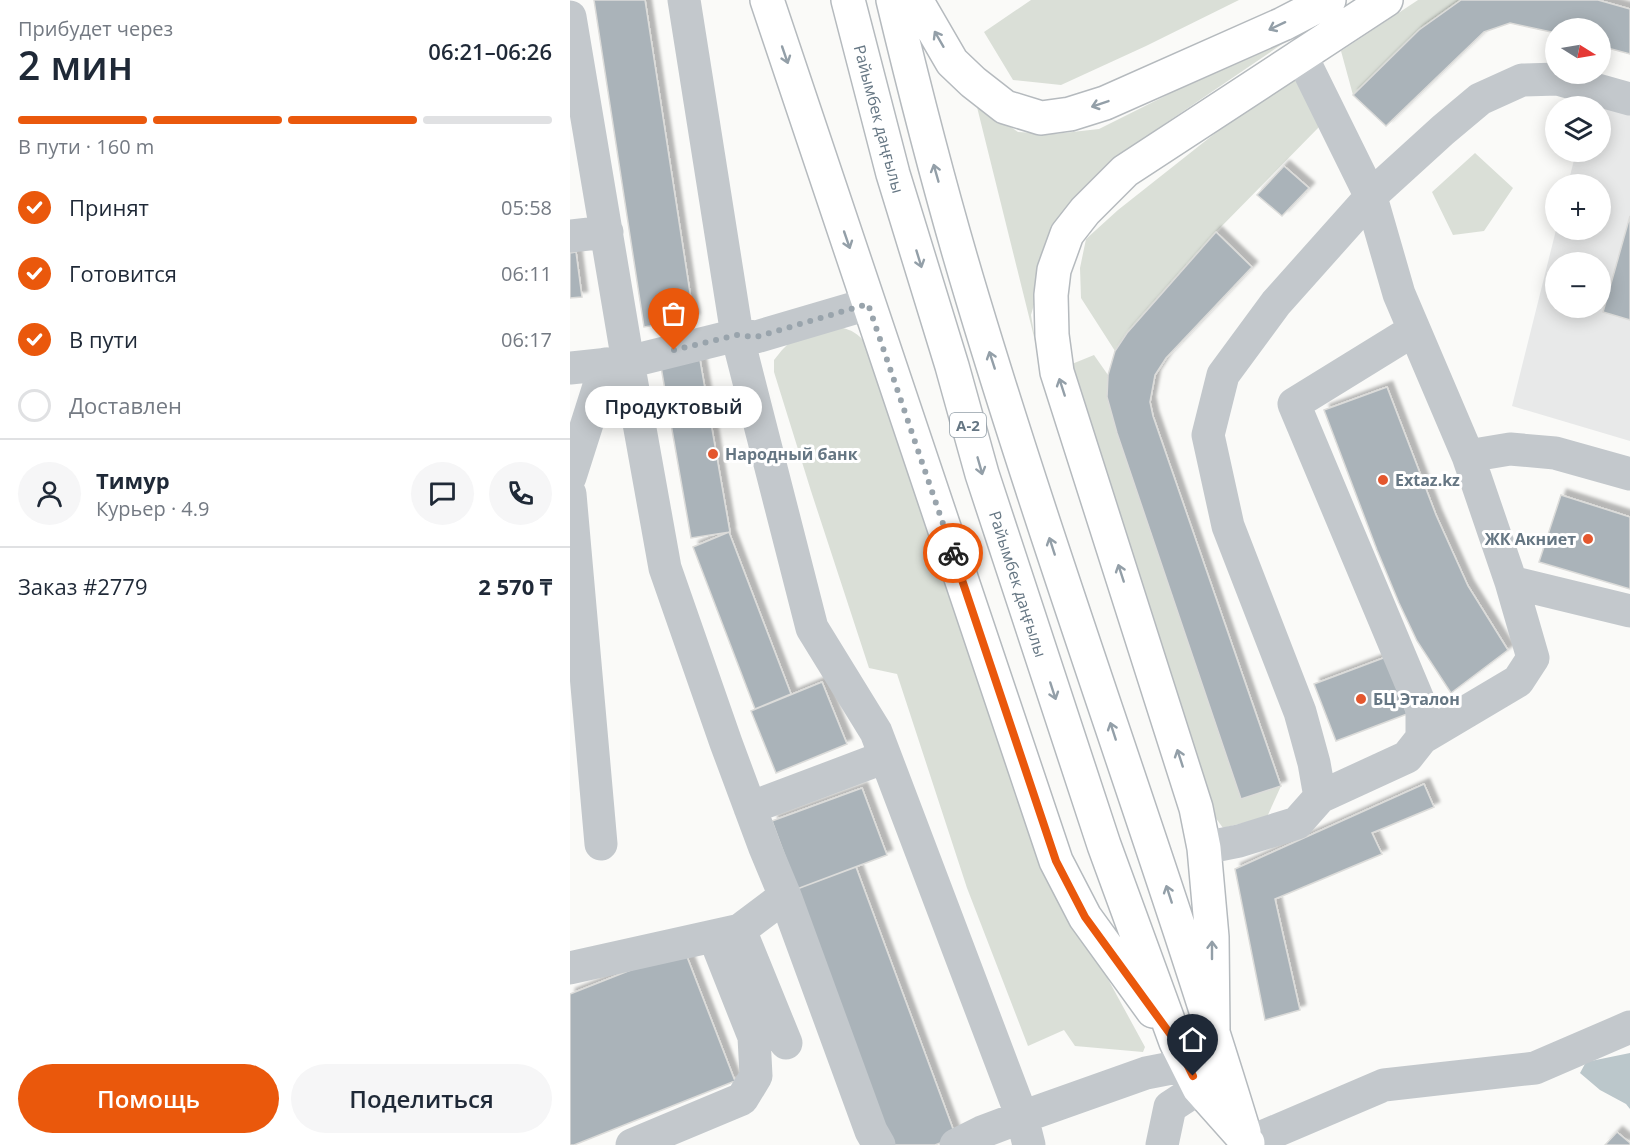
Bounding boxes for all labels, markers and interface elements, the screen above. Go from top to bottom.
text: Прибудет через [18,15,173,42]
north arrow [1545,18,1611,84]
map controls [1545,18,1611,318]
one-way arrow [1268,21,1286,33]
one-way arrow [933,31,945,48]
text: 06:21–06:26 [428,36,552,66]
text: 2 мин [18,38,133,91]
street label: Райымбек даңғылы [849,42,909,196]
one-way arrow [781,46,792,64]
button: layers [1545,96,1611,162]
one-way arrow [1091,100,1110,111]
text: В пути · 160 m [18,133,154,160]
one-way arrow [930,164,941,183]
button: + [1545,174,1611,240]
icon: check [18,191,51,224]
text: Принят [69,192,149,222]
text: 05:58 [501,194,552,221]
one-way arrow [843,230,854,249]
one-way arrow [914,249,925,268]
button: − [1545,252,1611,318]
icon: check [18,257,51,290]
text: Готовится [69,258,177,288]
text: 06:11 [501,260,552,287]
pin [648,288,699,350]
icon: bag [657,297,690,330]
icon: check [18,323,51,356]
text: В пути [69,324,138,354]
text: 06:17 [501,326,552,353]
one-way arrow [986,351,997,370]
one-way arrow [1056,378,1067,397]
callout: Продуктовый [585,386,762,428]
text: Доставлен [69,390,182,420]
text: Продуктовый [604,393,743,420]
road number: A-2 [950,413,986,437]
place label: Народный банк [725,443,858,465]
marker: Народный банк [706,447,720,461]
one-way arrow [975,456,986,475]
button: person [18,462,81,525]
button: chat [411,462,474,525]
button: phone [489,462,552,525]
text: Тимур [96,465,170,495]
place label: Extaz.kz [1395,469,1460,491]
marker: Extaz.kz [1376,473,1390,487]
text: Курьер · 4.9 [96,495,210,522]
street label: Райымбек даңғылы [984,508,1052,660]
courier [923,523,983,583]
place label: ЖК Акниет [1485,528,1576,550]
marker: ЖК Акниет [1581,532,1595,546]
icon: bike [937,537,970,570]
one-way arrow [1045,537,1056,556]
one-way arrow [1115,564,1126,583]
text: Заказ #2779 [18,571,148,601]
text: 2 570 ₸ [478,571,552,601]
one-way arrow [1049,681,1060,700]
place label: БЦ Эталон [1373,688,1460,710]
marker: БЦ Эталон [1354,692,1368,706]
one-way arrow [1107,722,1118,741]
one-way arrow [1174,749,1185,768]
one-way arrow [1162,885,1173,904]
one-way arrow [1206,940,1218,960]
pin [1167,1014,1218,1076]
icon: home [1176,1023,1209,1056]
button: Помощь [18,1064,279,1133]
button: Поделиться [291,1064,552,1133]

